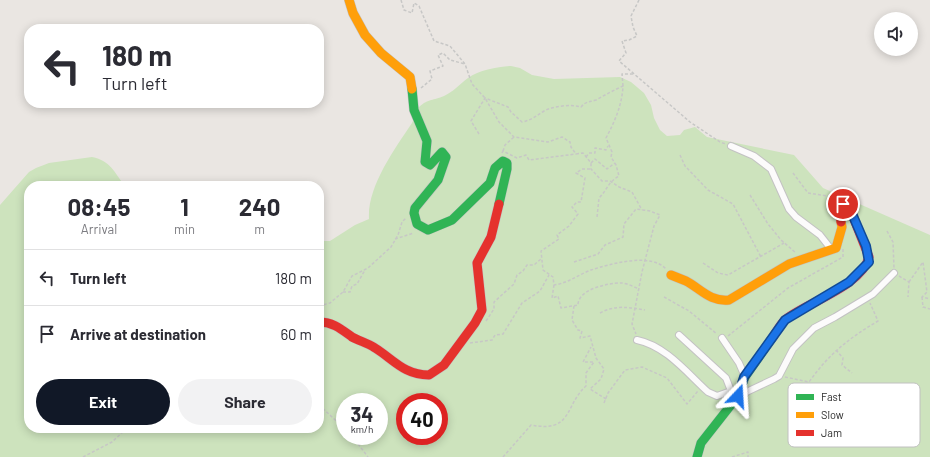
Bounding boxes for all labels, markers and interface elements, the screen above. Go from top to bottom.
map controls [874,12,918,56]
button: sound [874,12,918,56]
text: 180 m [102,38,172,72]
icon: left [36,40,88,92]
text: Turn left [102,72,168,94]
pin [826,187,860,221]
text: 08:45 [68,192,130,221]
text: 1 [180,192,189,221]
text: 240 [239,192,280,221]
icon: arrive [832,193,854,215]
text: Arrival [81,221,117,237]
text: min [174,221,195,237]
text: m [254,221,265,237]
icon: left [36,267,58,289]
text: Turn left [70,269,126,287]
text: 180 m [275,269,312,287]
icon: arrive [36,323,58,345]
text: Arrive at destination [70,325,206,343]
text: 60 m [280,325,312,343]
position arrow [717,375,759,417]
button: Exit [36,379,170,425]
button: Share [178,379,312,425]
legend [788,383,920,447]
text: Fast [821,390,842,403]
speed limit sign: 40 [396,393,448,445]
text: 34 [351,402,373,426]
text: Slow [821,408,844,421]
text: km/h [351,423,373,435]
text: Jam [821,426,842,439]

